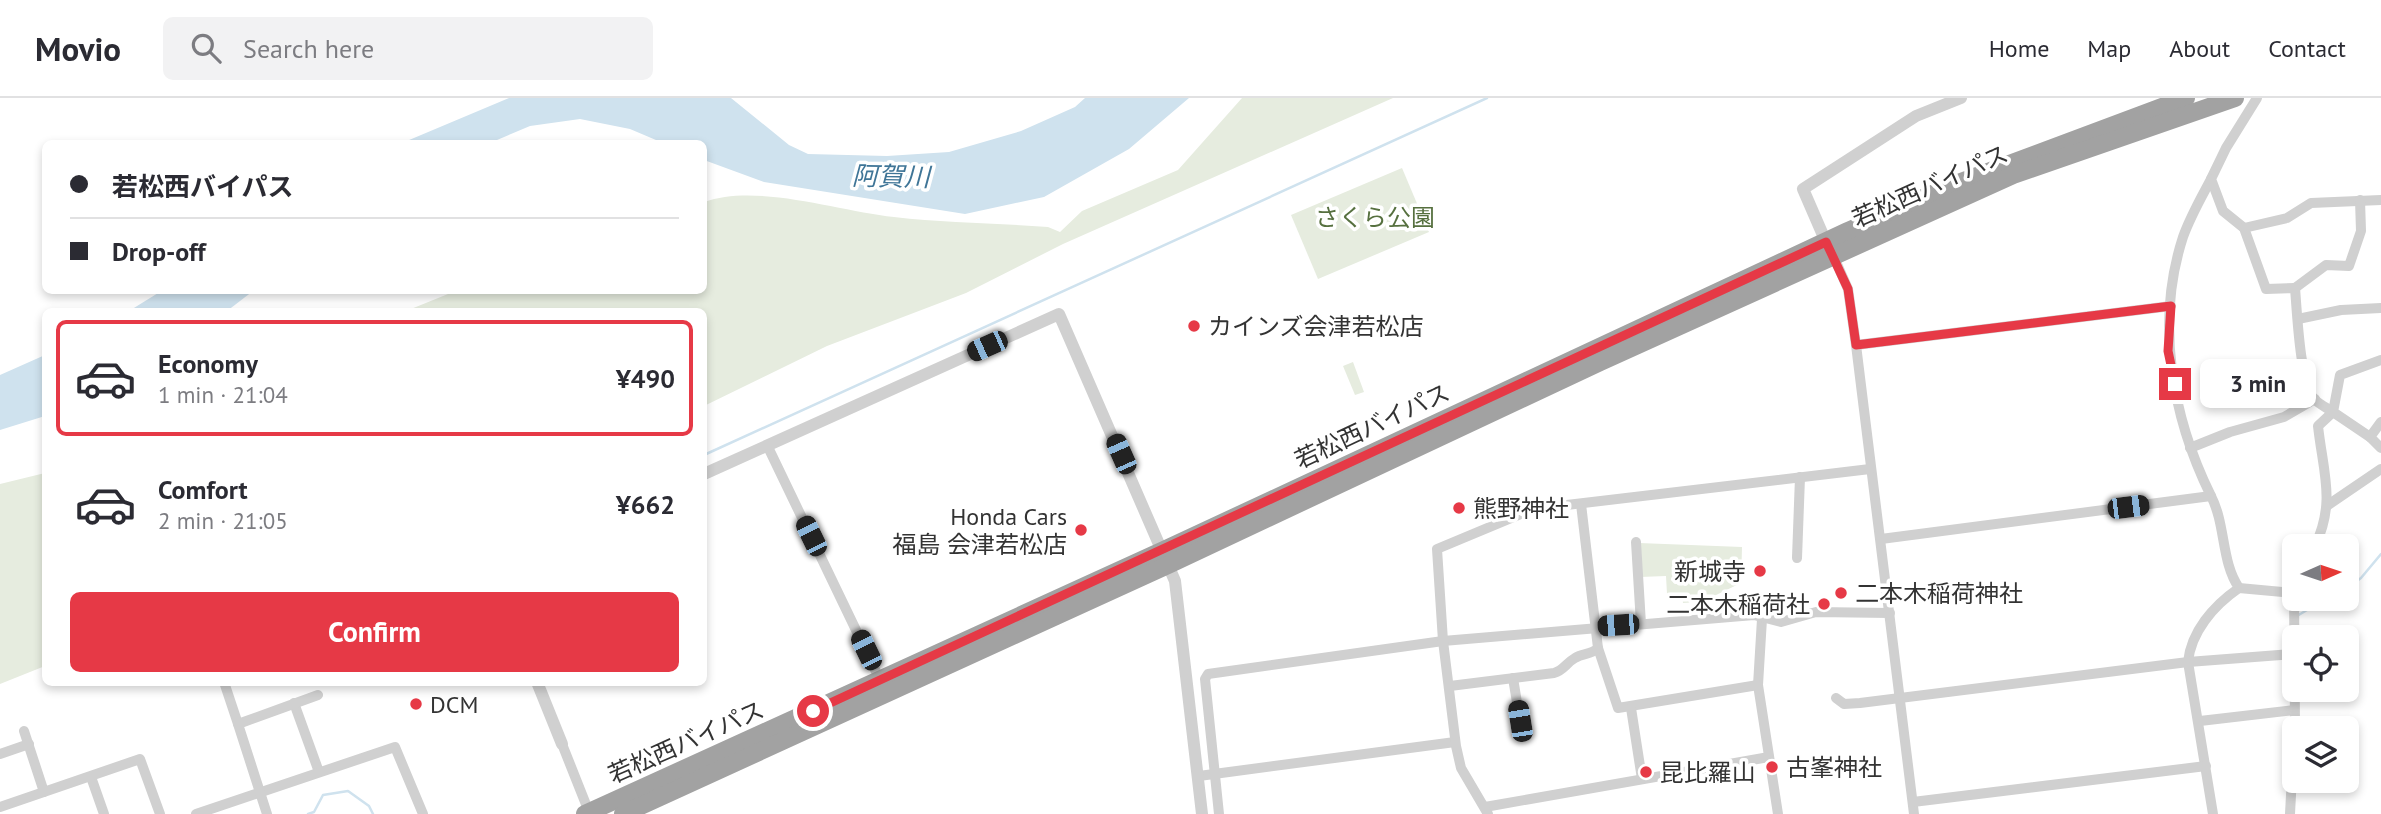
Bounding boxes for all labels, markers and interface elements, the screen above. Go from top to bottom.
search box [163,17,653,80]
text: Movio [35,27,121,70]
icon: search [187,29,225,67]
text: Search here [243,32,374,65]
text: Home [1989,33,2049,64]
text: Map [2087,33,2131,64]
text: About [2169,33,2230,64]
text: Contact [2268,33,2346,64]
street label: 若松西バイパス [1847,138,2013,234]
water label: 阿賀川 [852,159,933,193]
text: 若松西バイパス [112,170,293,203]
park label: さくら公園 [1315,202,1435,233]
text: Drop-off [112,235,206,268]
place label: カインズ会津若松店 [1208,311,1424,342]
marker: カインズ会津若松店 [1186,318,1202,334]
car [964,328,1011,364]
icon: car [74,347,137,410]
text: Economy [158,347,258,380]
callout: 3 min [2200,360,2315,408]
text: ¥490 [616,362,675,395]
route end [2159,368,2191,400]
text: 3 min [2230,369,2286,398]
street label: 若松西バイパス [1290,377,1454,475]
text: 1 min · 21:04 [158,380,288,409]
car [1103,431,1140,477]
icon: car [74,473,137,536]
text: Comfort [158,473,248,506]
text: ¥662 [616,488,675,521]
place label: 熊野神社 [1473,493,1569,524]
car [2106,494,2151,520]
marker: 熊野神社 [1451,500,1467,516]
place label: Honda Cars 福島 会津若松店 [893,501,1067,560]
text: 2 min · 21:05 [158,506,288,535]
car [793,513,830,559]
marker: Honda Cars 福島 会津若松店 [1073,522,1089,538]
north arrow [2282,534,2359,611]
map controls [2282,534,2359,793]
place label: 新城寺 [1674,556,1746,587]
marker: 新城寺 [1752,563,1768,579]
place label: 二本木稲荷神社 [1855,578,2023,609]
marker: 二本木稲荷神社 [1833,585,1849,601]
place label: 二本木稲荷社 [1666,589,1810,620]
button: Confirm [70,592,679,672]
marker: 二本木稲荷社 [1816,596,1832,612]
car [1597,613,1640,637]
button: locate [2282,625,2359,702]
car [848,627,885,673]
place label: DCM [430,689,478,720]
street label: 若松西バイパス [603,694,769,790]
route start [797,695,829,727]
marker: DCM [408,696,424,712]
car [1507,699,1534,743]
button: layers [2282,716,2359,793]
place label: 古峯神社 [1786,752,1882,783]
place label: 昆比羅山 [1660,757,1756,788]
marker: 古峯神社 [1764,759,1780,775]
marker: 昆比羅山 [1638,764,1654,780]

